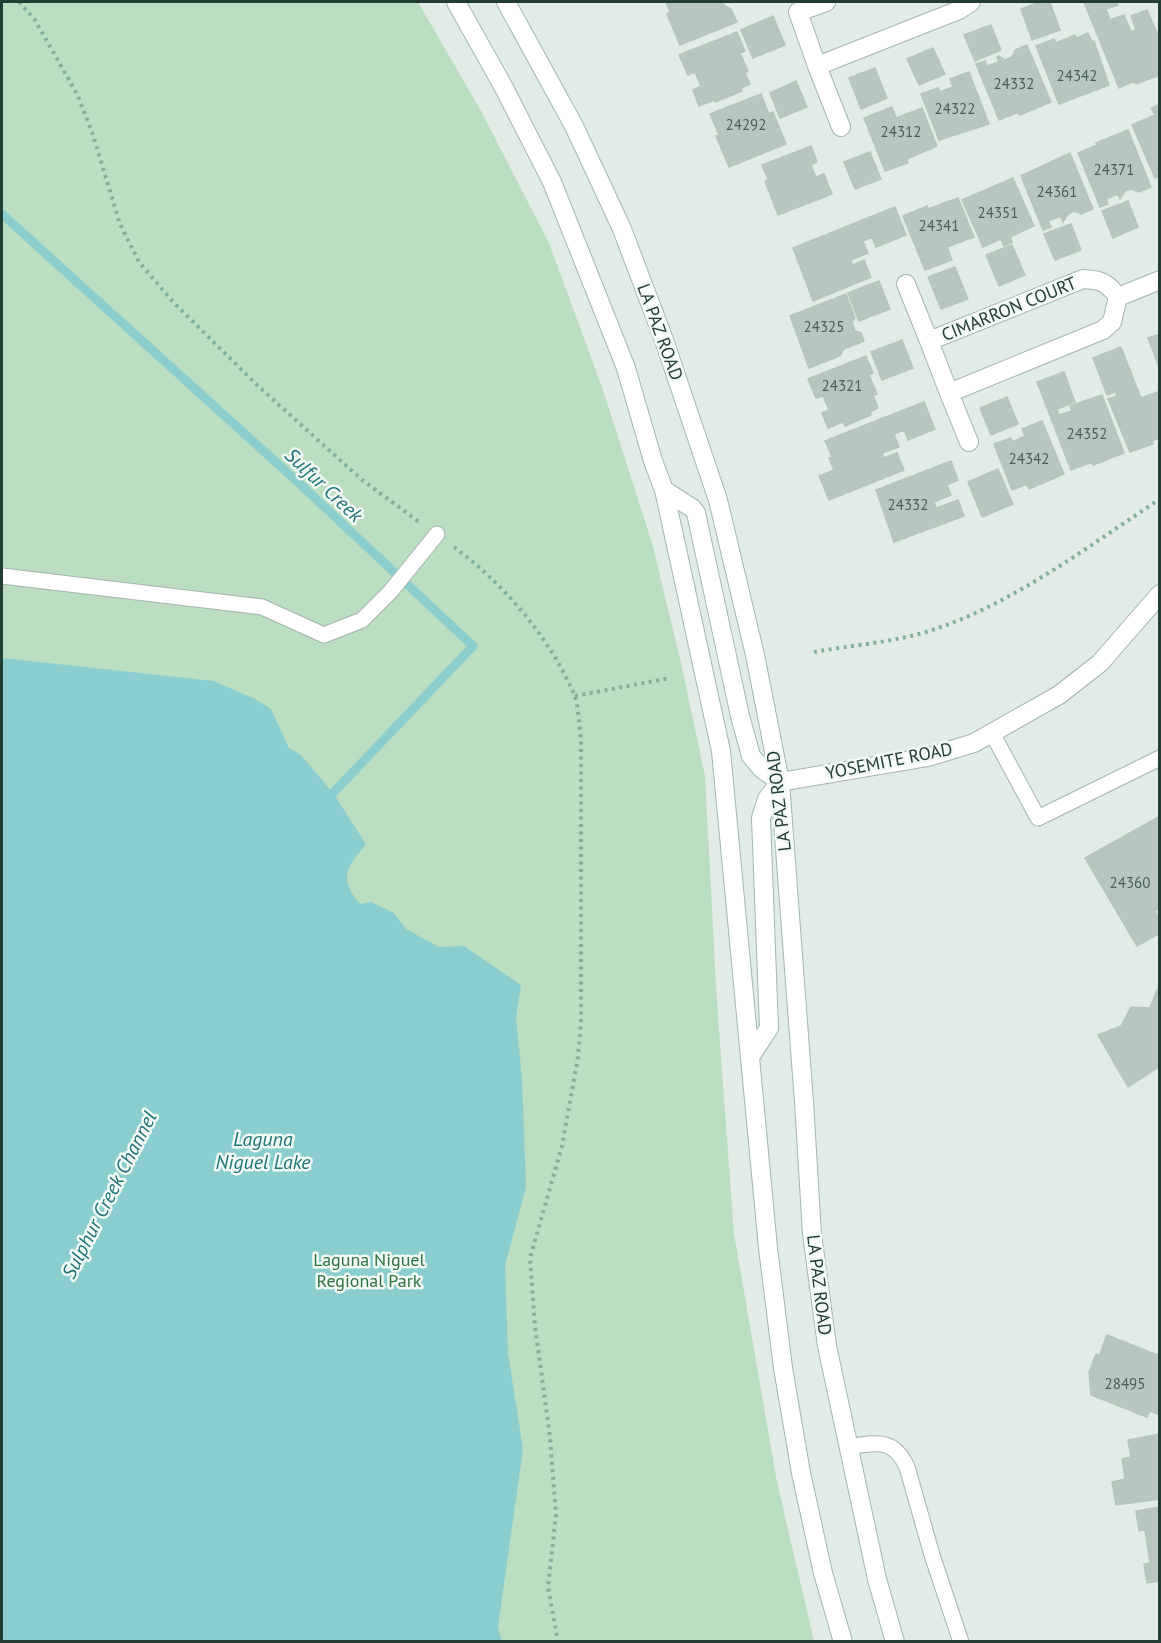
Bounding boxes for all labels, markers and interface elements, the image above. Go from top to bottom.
house number: 24342 [1057,66,1097,85]
house number: 24332 [994,74,1034,93]
house number: 24322 [935,99,975,118]
house number: 24292 [726,115,766,134]
house number: 24312 [881,122,921,141]
house number: 24371 [1094,160,1134,179]
house number: 24361 [1037,182,1077,201]
house number: 24351 [978,203,1018,222]
house number: 24341 [919,216,959,235]
street label: CIMARRON COURT [938,271,1080,346]
street label: LA PAZ ROAD [632,280,689,383]
house number: 24325 [804,317,844,336]
house number: 24321 [822,376,862,395]
house number: 24352 [1067,424,1107,443]
water label: Sulfur Creek [279,442,369,529]
house number: 24342 [1009,449,1049,468]
house number: 24332 [888,495,928,514]
street label: YOSEMITE ROAD [823,737,954,784]
street label: LA PAZ ROAD [761,749,796,853]
house number: 24360 [1110,873,1150,892]
water label: Sulphur Creek Channel [56,1106,163,1283]
water label: Laguna Niguel Lake [216,1126,311,1175]
street label: LA PAZ ROAD [802,1233,837,1337]
park label: Laguna Niguel Regional Park [313,1248,426,1292]
house number: 28495 [1105,1374,1145,1393]

